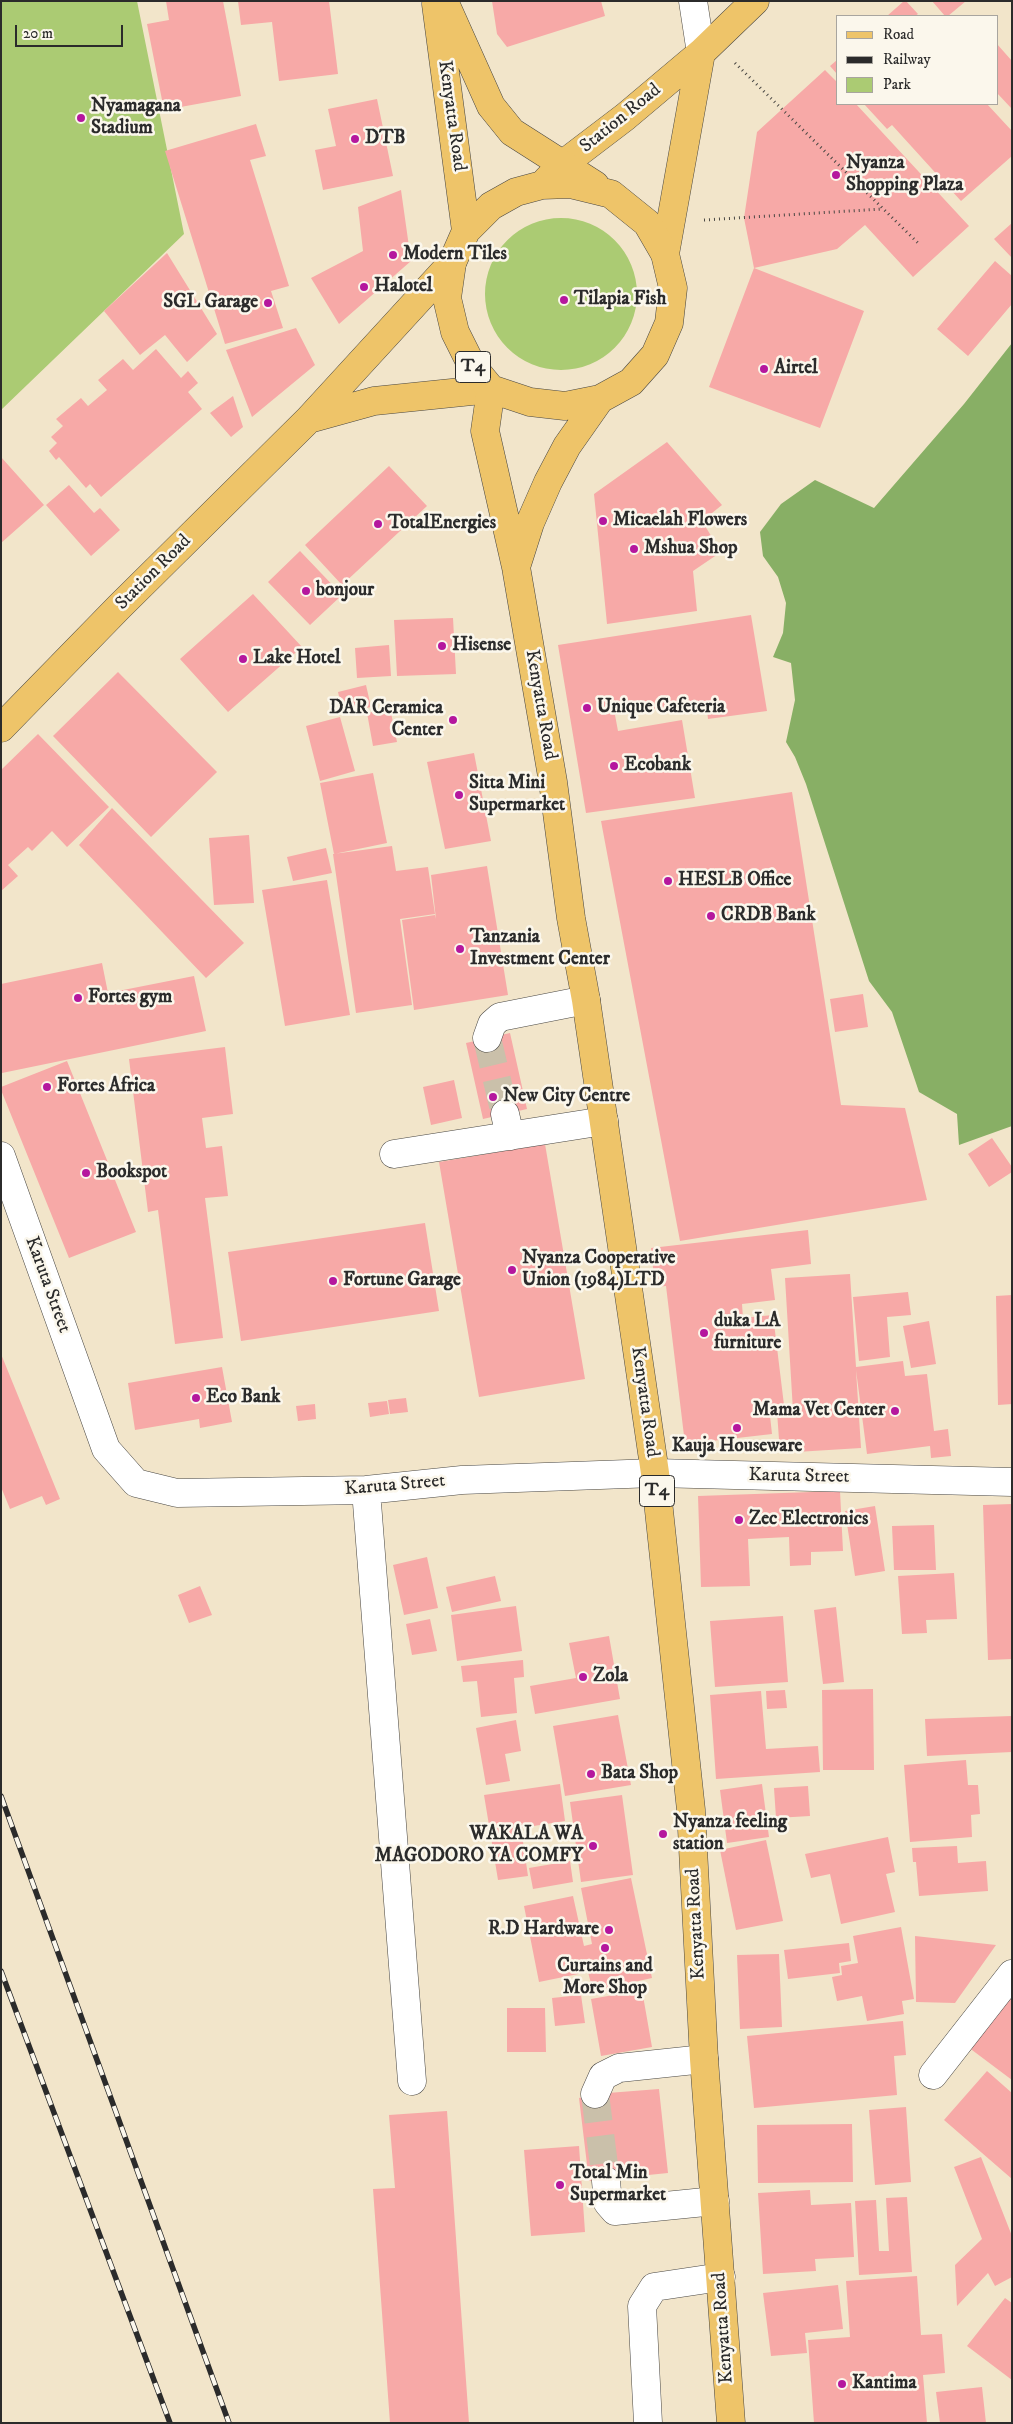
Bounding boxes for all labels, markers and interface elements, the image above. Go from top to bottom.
scale bar [18,15,125,47]
legend [836,15,998,105]
text: 20 m [23,24,53,43]
text: Road [883,25,914,44]
text: Railway [883,50,931,69]
street label: Kenyatta Road [432,59,470,173]
text: Park [883,75,911,94]
street label: Station Road [576,79,666,159]
place label: Nyamagana Stadium [91,96,181,140]
marker: Nyamagana Stadium [75,112,87,124]
place label: DTB [365,128,406,150]
marker: DTB [349,133,361,145]
place label: Nyanza Shopping Plaza [846,153,963,197]
marker: Nyanza Shopping Plaza [830,169,842,181]
place label: Modern Tiles [403,244,507,266]
marker: Modern Tiles [387,249,399,261]
place label: Halotel [374,276,433,298]
marker: Halotel [358,281,370,293]
place label: Tilapia Fish [574,289,666,311]
place label: SGL Garage [163,292,258,314]
marker: Tilapia Fish [558,294,570,306]
marker: SGL Garage [262,297,274,309]
road number: T4 [456,352,490,382]
place label: Airtel [774,358,818,380]
marker: Airtel [758,363,770,375]
place label: Micaelah Flowers [613,510,747,532]
place label: TotalEnergies [388,513,496,535]
marker: Micaelah Flowers [597,515,609,527]
marker: TotalEnergies [372,518,384,530]
street label: Station Road [111,530,197,616]
place label: Mshua Shop [644,538,738,560]
marker: Mshua Shop [628,543,640,555]
place label: bonjour [316,580,374,602]
marker: bonjour [300,585,312,597]
place label: Hisense [452,635,511,657]
marker: Hisense [436,640,448,652]
place label: Lake Hotel [253,648,341,670]
street label: Kenyatta Road [519,648,561,762]
marker: Lake Hotel [237,653,249,665]
place label: Unique Cafeteria [597,697,725,719]
place label: DAR Ceramica Center [329,698,443,742]
marker: Unique Cafeteria [581,702,593,714]
marker: DAR Ceramica Center [447,714,459,726]
place label: Ecobank [624,755,691,777]
marker: Ecobank [608,760,620,772]
place label: Sitta Mini Supermarket [469,773,565,817]
marker: Sitta Mini Supermarket [453,789,465,801]
place label: HESLB Office [678,870,791,892]
marker: HESLB Office [662,875,674,887]
place label: CRDB Bank [721,905,816,927]
marker: CRDB Bank [705,910,717,922]
place label: Tanzania Investment Center [470,927,610,971]
marker: Tanzania Investment Center [454,943,466,955]
place label: Fortes gym [88,987,172,1009]
marker: Fortes gym [72,992,84,1004]
place label: Fortes Africa [57,1076,155,1098]
marker: Fortes Africa [41,1081,53,1093]
place label: New City Centre [503,1086,630,1108]
marker: New City Centre [487,1091,499,1103]
place label: Bookspot [96,1162,167,1184]
marker: Bookspot [80,1167,92,1179]
street label: Karuta Street [19,1234,75,1336]
place label: Nyanza Cooperative Union (1984)LTD [522,1248,675,1292]
marker: Nyanza Cooperative Union (1984)LTD [506,1264,518,1276]
place label: Fortune Garage [343,1270,461,1292]
marker: Fortune Garage [327,1275,339,1287]
place label: duka LA furniture [714,1311,781,1355]
marker: duka LA furniture [698,1327,710,1339]
street label: Kenyatta Road [625,1345,663,1459]
place label: Eco Bank [206,1387,280,1409]
marker: Eco Bank [190,1392,202,1404]
place label: Mama Vet Center [753,1400,885,1422]
marker: Mama Vet Center [889,1405,901,1417]
marker: Kauja Houseware [731,1422,743,1434]
place label: Kauja Houseware [672,1436,802,1458]
street label: Karuta Street [748,1465,850,1489]
street label: Karuta Street [344,1470,446,1502]
road number: T4 [640,1475,674,1506]
place label: Zec Electronics [749,1509,868,1531]
marker: Zec Electronics [733,1514,745,1526]
place label: Zola [593,1666,628,1688]
marker: Zola [577,1671,589,1683]
place label: Bata Shop [601,1763,678,1785]
marker: Bata Shop [585,1768,597,1780]
place label: Nyanza feeling station [673,1812,787,1856]
place label: WAKALA WA MAGODORO YA COMFY [375,1824,583,1868]
marker: Nyanza feeling station [657,1828,669,1840]
marker: WAKALA WA MAGODORO YA COMFY [587,1840,599,1852]
street label: Kenyatta Road [683,1868,711,1980]
place label: R.D Hardware [488,1919,599,1941]
marker: R.D Hardware [603,1924,615,1936]
marker: Curtains and More Shop [599,1942,611,1954]
place label: Curtains and More Shop [557,1956,653,2000]
place label: Total Min Supermarket [570,2163,666,2207]
marker: Total Min Supermarket [554,2179,566,2191]
street label: Kenyatta Road [709,2272,739,2384]
place label: Kantima [852,2373,917,2395]
marker: Kantima [836,2378,848,2390]

